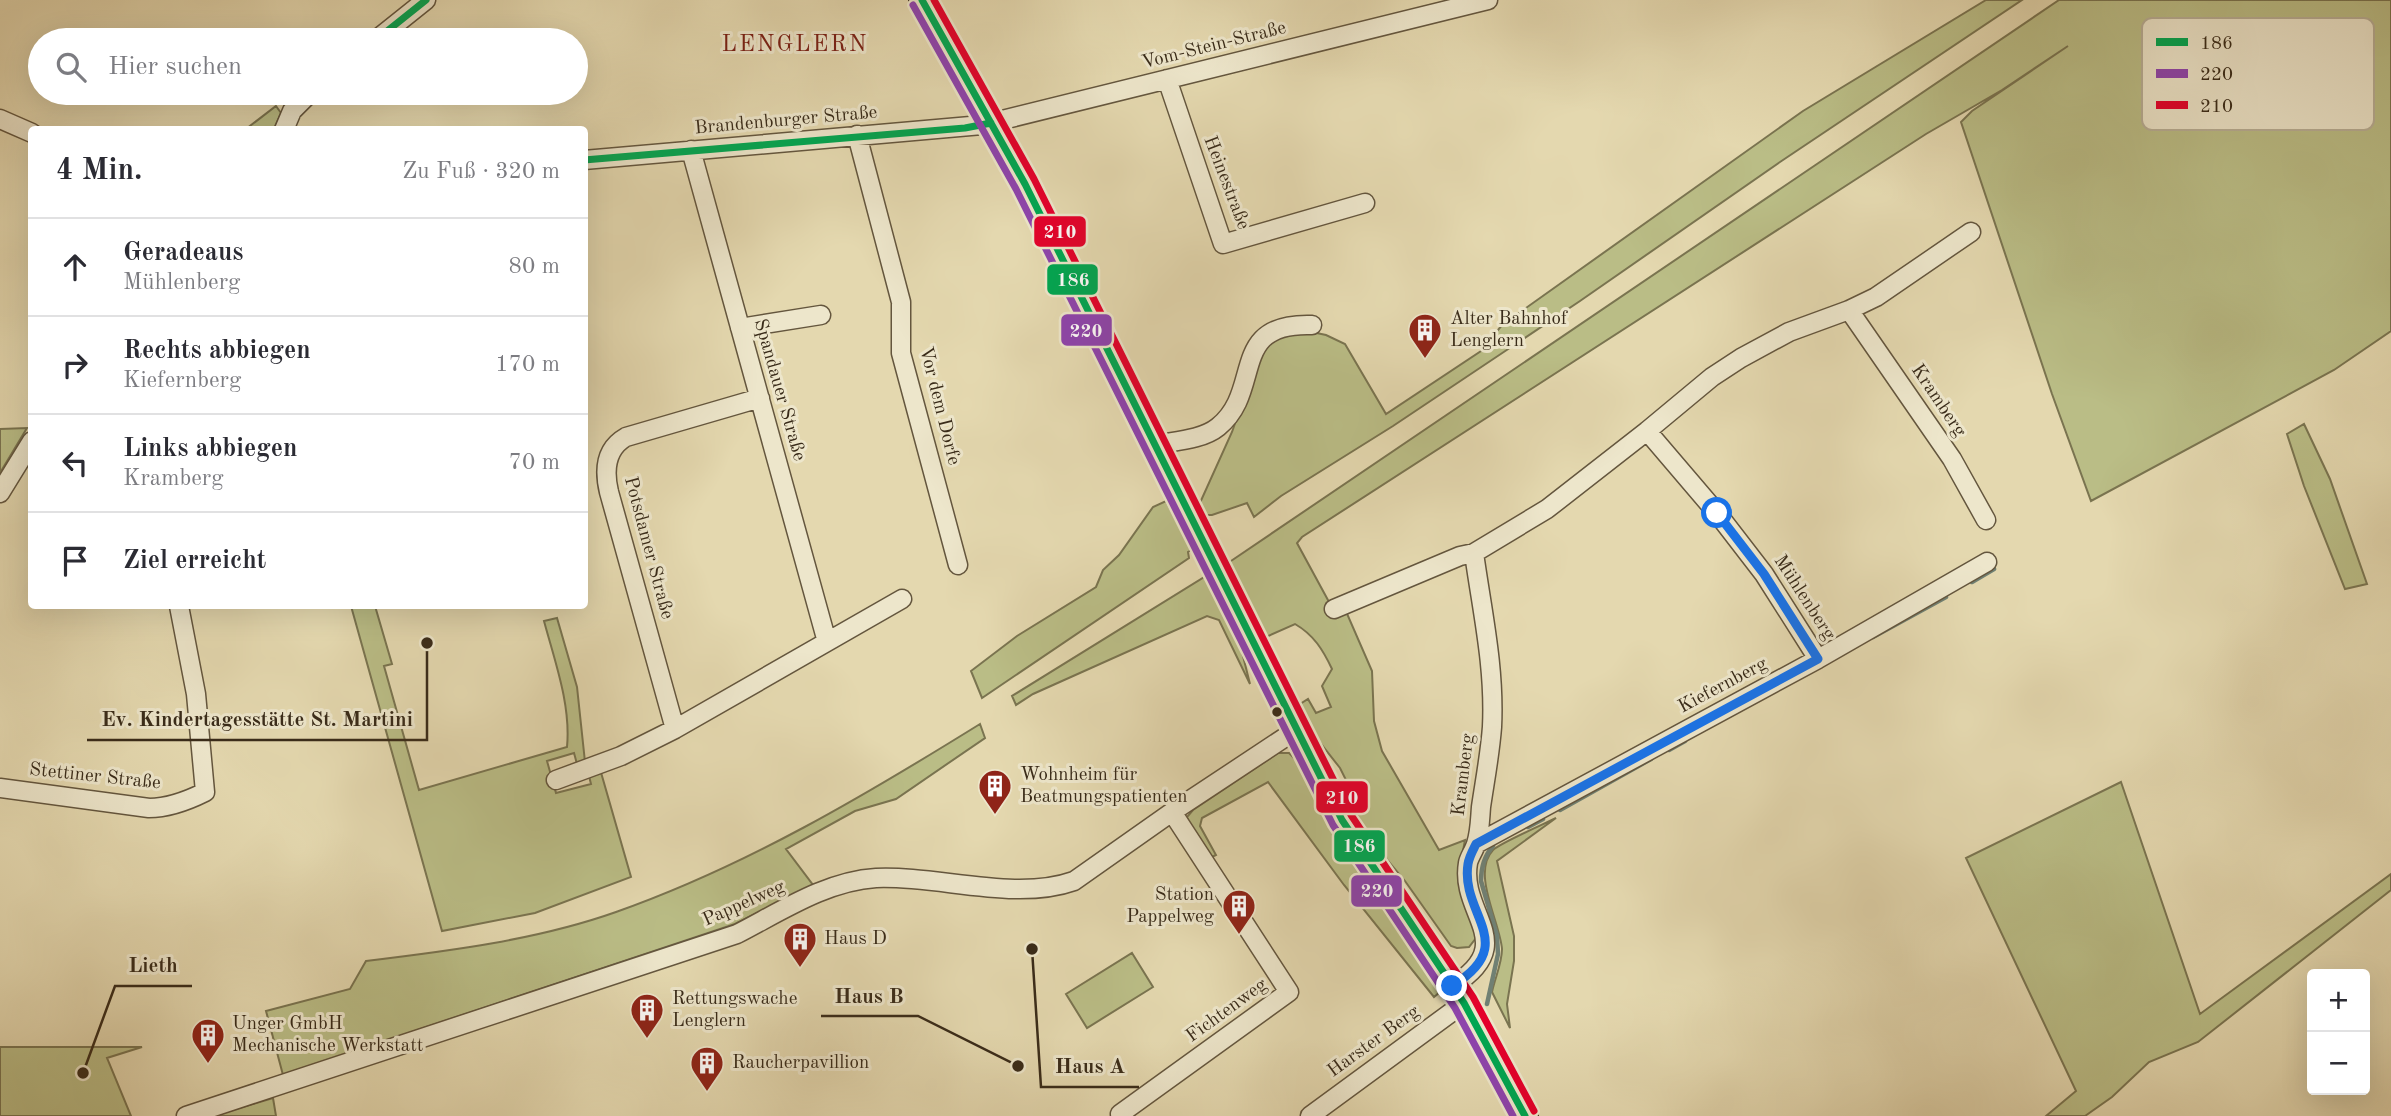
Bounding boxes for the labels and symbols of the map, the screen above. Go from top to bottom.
legend [2142,18,2374,130]
street label: Vom-Stein-Straße [1140,19,1288,73]
district label: LENGLERN [721,33,869,56]
text: 186 [2200,35,2233,54]
text: 220 [2200,66,2233,85]
text: 210 [2200,98,2233,117]
street label: Brandenburger Straße [694,104,878,138]
street label: Heinestraße [1199,134,1253,232]
line badge: 210 [1033,215,1087,248]
text: 210 [1043,224,1077,243]
line badge: 186 [1046,263,1099,296]
text: 186 [1056,272,1090,291]
place label: Alter Bahnhof Lenglern [1450,310,1568,351]
building icon: Alter Bahnhof Lenglern [1406,311,1444,360]
line badge: 220 [1060,313,1113,347]
street label: Spandauer Straße [750,317,808,463]
text: 220 [1069,323,1103,342]
street label: Vor dem Dorfe [915,345,963,467]
street label: Kramberg [1907,361,1970,441]
street label: Potsdamer Straße [620,475,676,621]
route start [1701,497,1732,528]
street label: Mühlenberg [1770,552,1839,644]
street label: Kiefernberg [1675,654,1771,717]
callout: Ev. Kindertagesstätte St. Martini [87,698,427,740]
unlabelled marker [1270,705,1284,719]
text: Ev. Kindertagesstätte St. Martini [101,710,413,731]
street label: Kramberg [1450,732,1479,817]
street label: Stettiner Straße [28,761,162,793]
place label: Wohnheim für Beatmungspatienten [1020,766,1188,807]
building icon: Wohnheim für Beatmungspatienten [976,767,1014,816]
line badge: 210 [1315,780,1369,814]
text: 210 [1325,790,1359,809]
line badge: 186 [1333,829,1386,863]
text: 186 [1342,838,1376,857]
line badge: 220 [1350,874,1403,908]
street label: Pappelweg [700,877,789,931]
text: 220 [1360,883,1394,902]
place label: Station Pappelweg [1126,886,1215,927]
building icon: Station Pappelweg [1220,887,1258,936]
building icon: Haus D [781,920,819,969]
place label: Haus D [824,930,887,949]
callout: Lieth [115,944,192,986]
text: Lieth [128,956,178,977]
route end [1436,970,1467,1001]
callout: Haus B [821,974,918,1016]
street label: Fichtenweg [1183,975,1272,1047]
text: Haus B [834,987,904,1008]
place label: Rettungswache Lenglern [672,990,797,1031]
building icon: Rettungswache Lenglern [628,991,666,1040]
street label: Harster Berg [1324,1002,1424,1082]
place label: Unger GmbH Mechanische Werkstatt [232,1015,423,1056]
building icon: Unger GmbH Mechanische Werkstatt [189,1016,227,1065]
building icon: Raucherpavillion [688,1044,726,1093]
callout: Haus A [1041,1045,1139,1087]
place label: Raucherpavillion [732,1054,869,1073]
text: Haus A [1055,1057,1125,1078]

